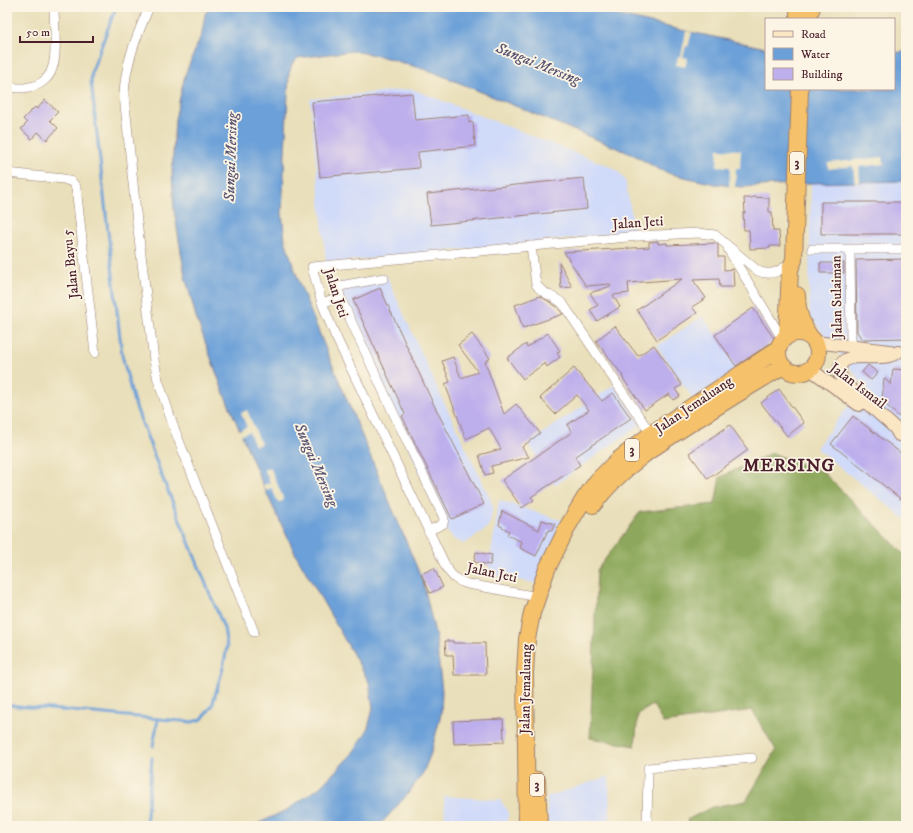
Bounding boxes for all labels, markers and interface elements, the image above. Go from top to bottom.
scale bar [20,18,93,44]
legend [765,18,895,90]
text: 50 m [26,25,50,40]
text: Road [801,27,826,42]
water label: Sungai Mersing [492,38,585,90]
text: Water [800,47,830,62]
text: Building [801,67,842,82]
water label: Sungai Mersing [220,110,242,203]
road number: 3 [790,152,804,174]
street label: Jalan Jeti [610,212,664,234]
street label: Jalan Bayu 5 [58,228,84,302]
street label: Jalan Sulaiman [827,254,847,341]
street label: Jalan Jeti [319,264,353,320]
street label: Jalan Ismail [824,358,891,414]
street label: Jalan Jemaluang [650,372,737,439]
water label: Sungai Mersing [289,419,343,511]
road number: 3 [625,439,639,461]
district label: MERSING [743,455,835,477]
street label: Jalan Jeti [463,558,519,587]
street label: Jalan Jemaluang [516,644,536,736]
road number: 3 [530,774,544,796]

